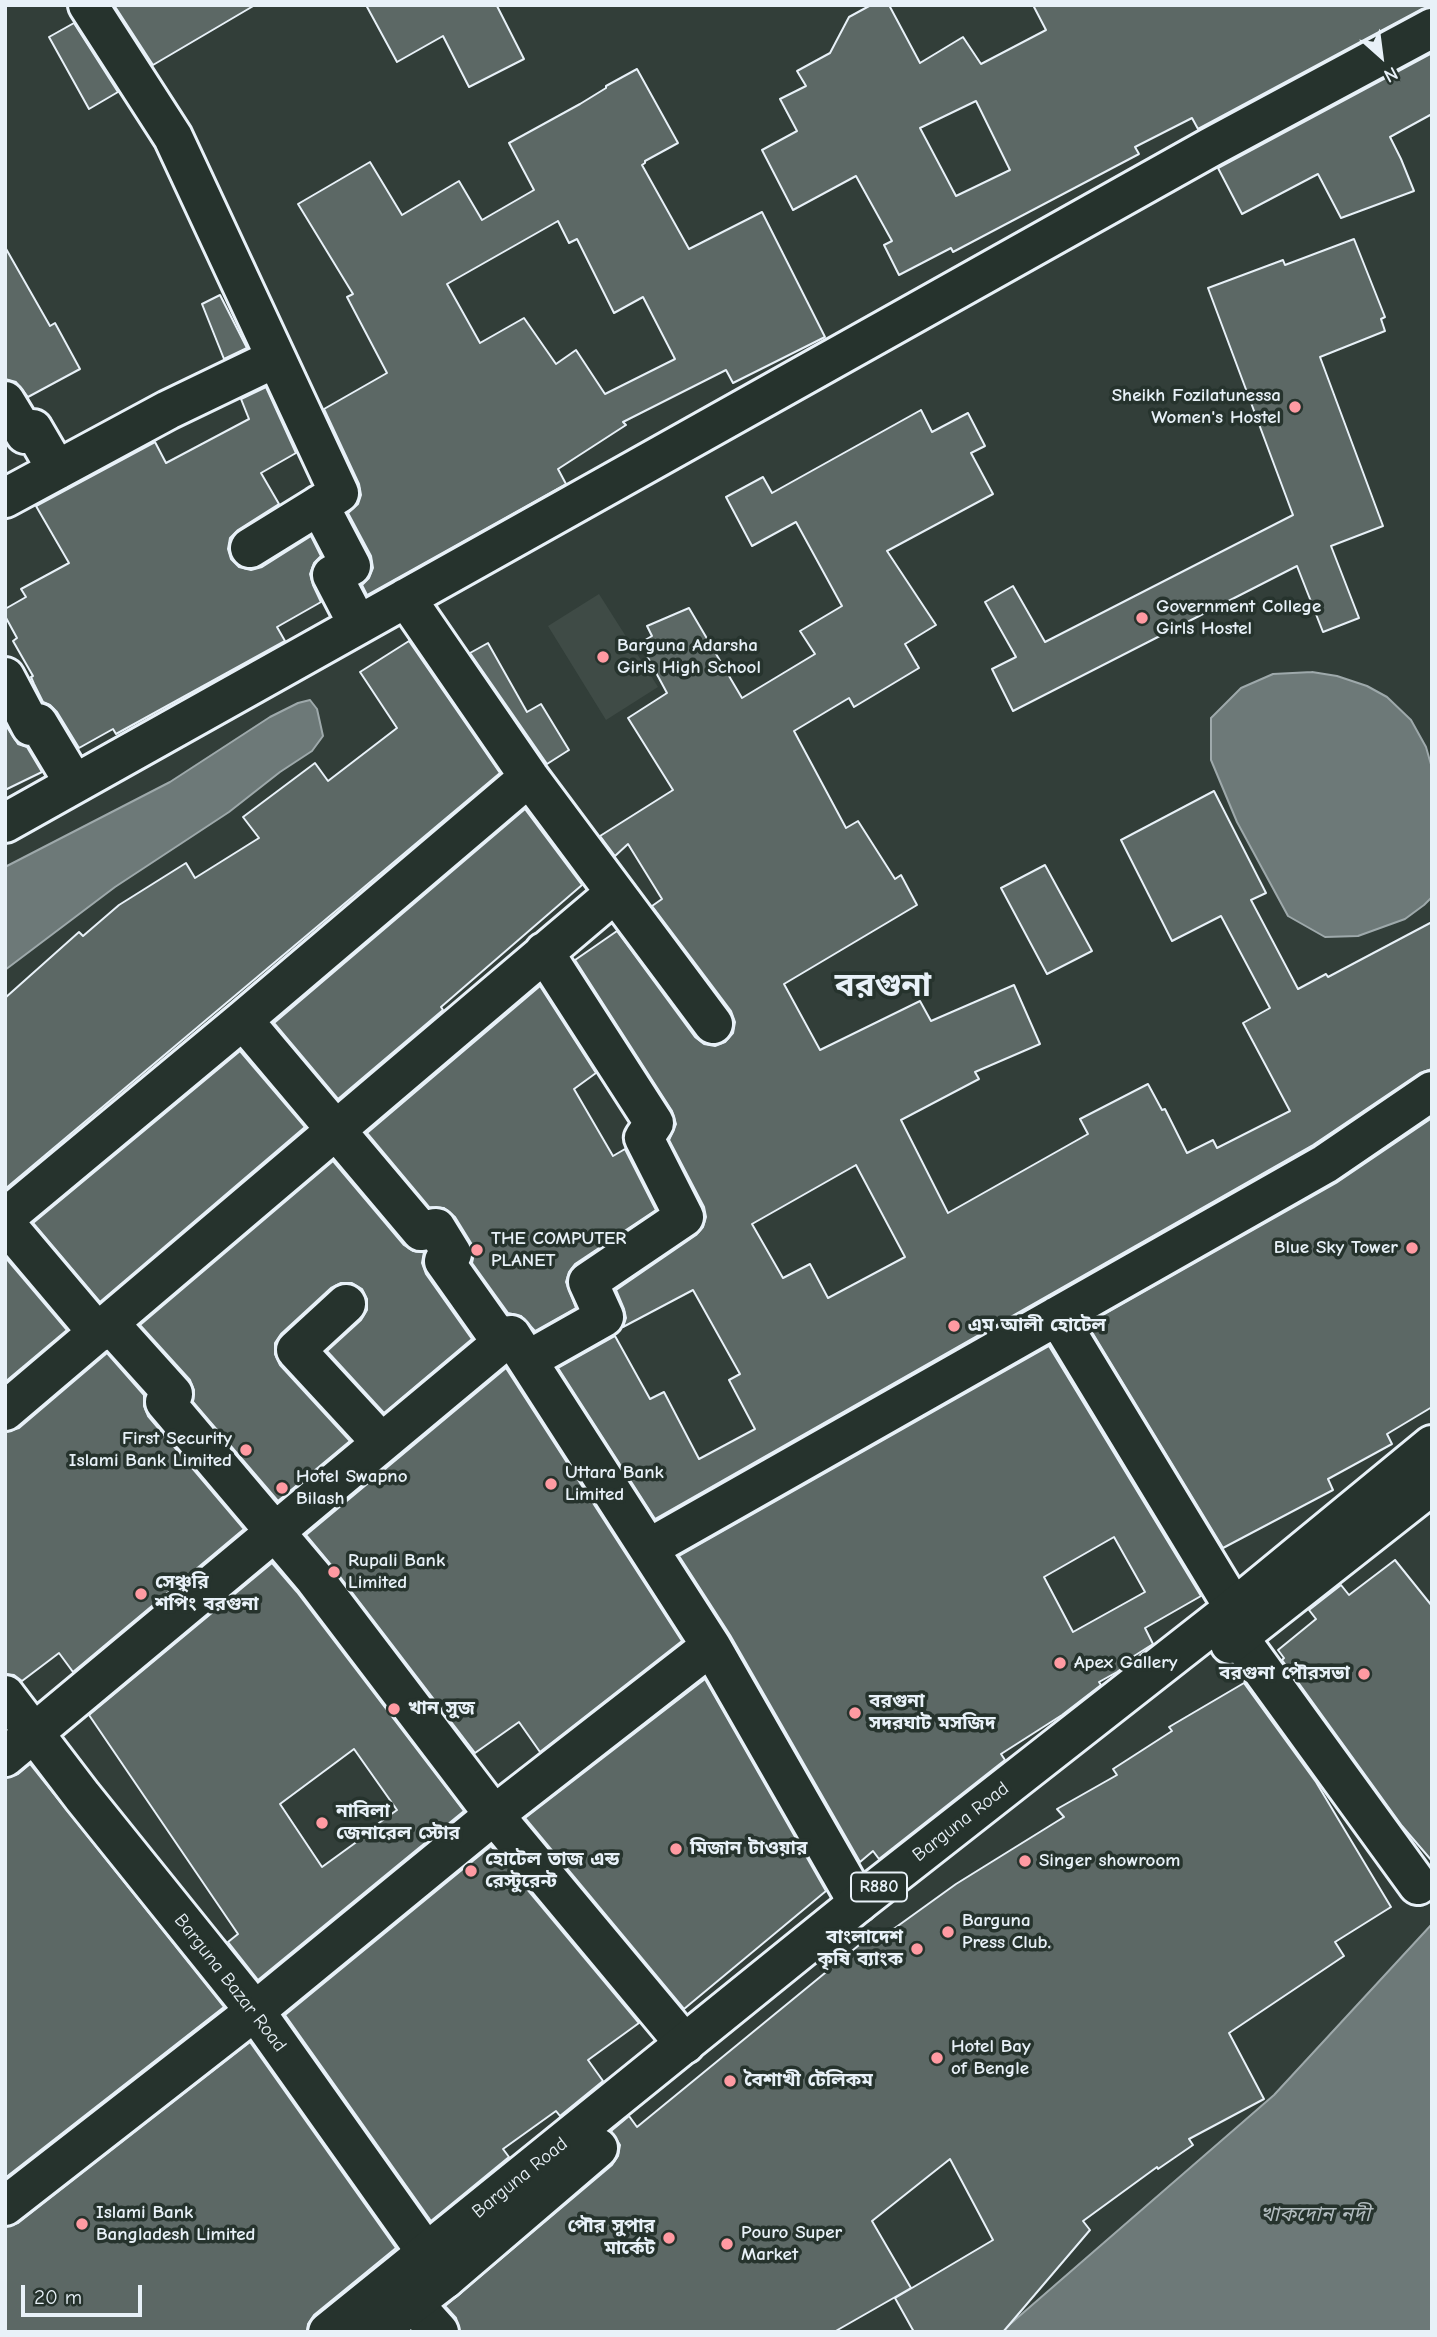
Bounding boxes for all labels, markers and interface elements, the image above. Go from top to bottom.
north arrow [1346,21,1416,91]
text: N [1380,62,1402,87]
place label: Sheikh Fozilatunessa Women's Hostel [1112,385,1281,429]
marker: Sheikh Fozilatunessa Women's Hostel [1287,399,1303,415]
place label: Government College Girls Hostel [1156,596,1321,640]
marker: Government College Girls Hostel [1134,610,1150,626]
place label: Barguna Adarsha Girls High School [617,635,761,679]
marker: Barguna Adarsha Girls High School [595,649,611,665]
district label: বরগুনা [835,967,931,1007]
place label: THE COMPUTER PLANET [491,1228,626,1272]
place label: Blue Sky Tower [1274,1237,1398,1259]
marker: Blue Sky Tower [1404,1240,1420,1256]
marker: THE COMPUTER PLANET [469,1242,485,1258]
place label: এম আলী হোটেল [968,1315,1106,1337]
marker: এম আলী হোটেল [946,1318,962,1334]
place label: First Security Islami Bank Limited [69,1428,232,1472]
marker: First Security Islami Bank Limited [238,1442,254,1458]
place label: Uttara Bank Limited [565,1462,664,1506]
place label: Hotel Swapno Bilash [296,1466,408,1510]
marker: Uttara Bank Limited [543,1476,559,1492]
marker: Hotel Swapno Bilash [274,1480,290,1496]
place label: Rupali Bank Limited [348,1550,445,1594]
marker: Rupali Bank Limited [326,1564,342,1580]
place label: সেঞ্চুরি শপিং বরগুনা [155,1572,259,1616]
marker: সেঞ্চুরি শপিং বরগুনা [133,1586,149,1602]
place label: Apex Gallery [1074,1652,1178,1674]
marker: Apex Gallery [1052,1655,1068,1671]
place label: বরগুনা পৌরসভা [1219,1663,1350,1685]
marker: বরগুনা পৌরসভা [1356,1666,1372,1682]
place label: বরগুনা সদরঘাট মসজিদ [869,1691,996,1735]
place label: খান সুজ [408,1698,475,1720]
marker: খান সুজ [386,1701,402,1717]
marker: বরগুনা সদরঘাট মসজিদ [847,1705,863,1721]
street label: Barguna Road [908,1777,1014,1867]
place label: নাবিলা জেনারেল স্টোর [336,1801,460,1845]
marker: নাবিলা জেনারেল স্টোর [314,1815,330,1831]
place label: মিজান টাওয়ার [690,1838,807,1860]
marker: মিজান টাওয়ার [668,1841,684,1857]
place label: হোটেল তাজ এন্ড রেস্টুরেন্ট [485,1849,619,1893]
place label: Singer showroom [1039,1850,1180,1872]
marker: Singer showroom [1017,1853,1033,1869]
marker: হোটেল তাজ এন্ড রেস্টুরেন্ট [463,1863,479,1879]
road number: R880 [851,1872,907,1901]
street label: Barguna Bazar Road [169,1909,291,2057]
place label: Barguna Press Club. [962,1910,1051,1954]
marker: Barguna Press Club. [940,1924,956,1940]
place label: বাংলাদেশ কৃষি ব্যাংক [818,1927,903,1971]
marker: বাংলাদেশ কৃষি ব্যাংক [909,1941,925,1957]
place label: Hotel Bay of Bengle [951,2036,1031,2080]
marker: Hotel Bay of Bengle [929,2050,945,2066]
place label: বৈশাখী টেলিকম [744,2070,873,2092]
marker: বৈশাখী টেলিকম [722,2073,738,2089]
street label: Barguna Road [468,2133,572,2223]
place label: Islami Bank Bangladesh Limited [96,2202,255,2246]
water label: খাকদোন নদী [1260,2202,1370,2228]
marker: Islami Bank Bangladesh Limited [74,2216,90,2232]
place label: পৌর সুপার মার্কেট [568,2216,655,2260]
place label: Pouro Super Market [741,2222,842,2266]
marker: পৌর সুপার মার্কেট [661,2230,677,2246]
marker: Pouro Super Market [719,2236,735,2252]
scale bar [24,2270,145,2314]
text: 20 m [34,2285,82,2309]

